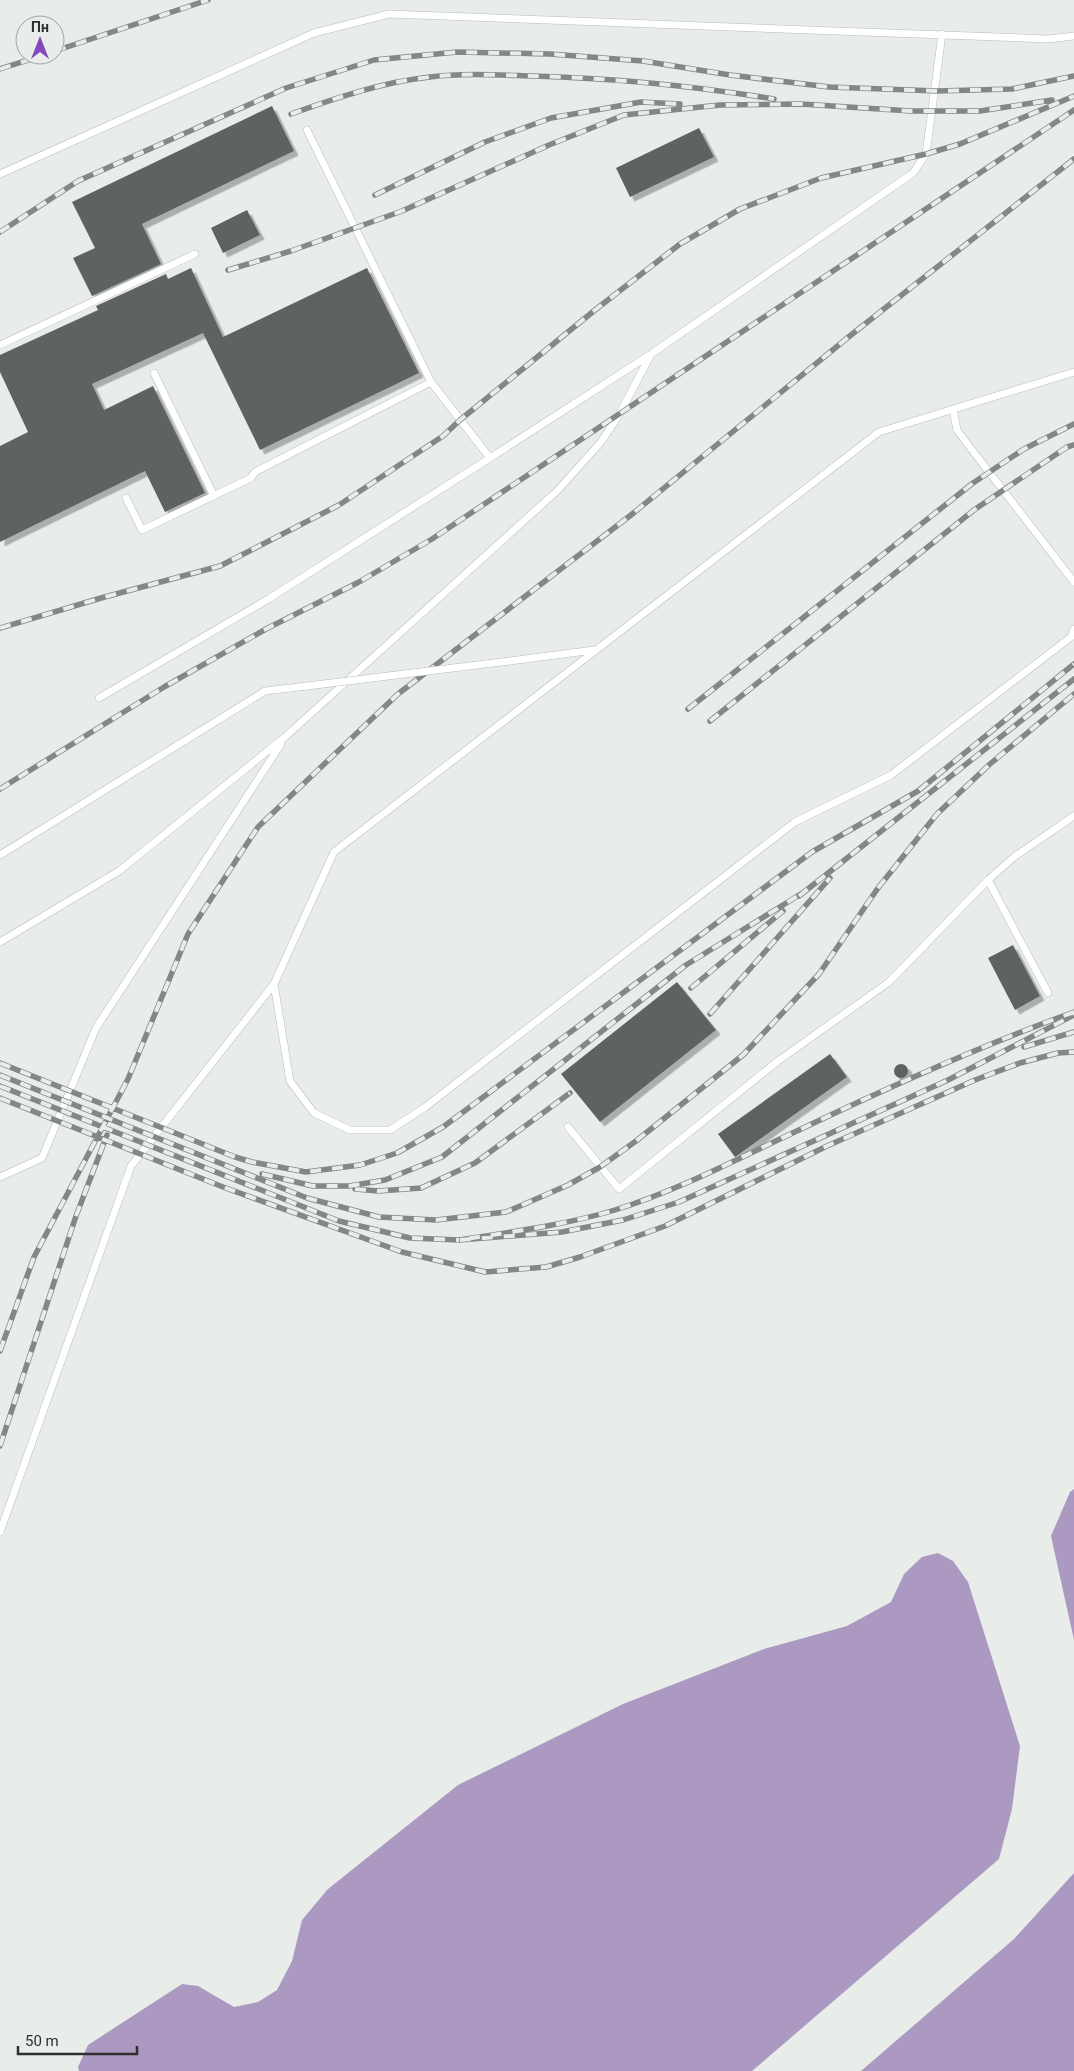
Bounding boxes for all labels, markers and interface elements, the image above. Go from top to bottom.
north arrow [15,15,65,65]
text: Пн [31,19,49,35]
scale bar [18,2024,136,2056]
text: 50 m [25,2032,59,2050]

